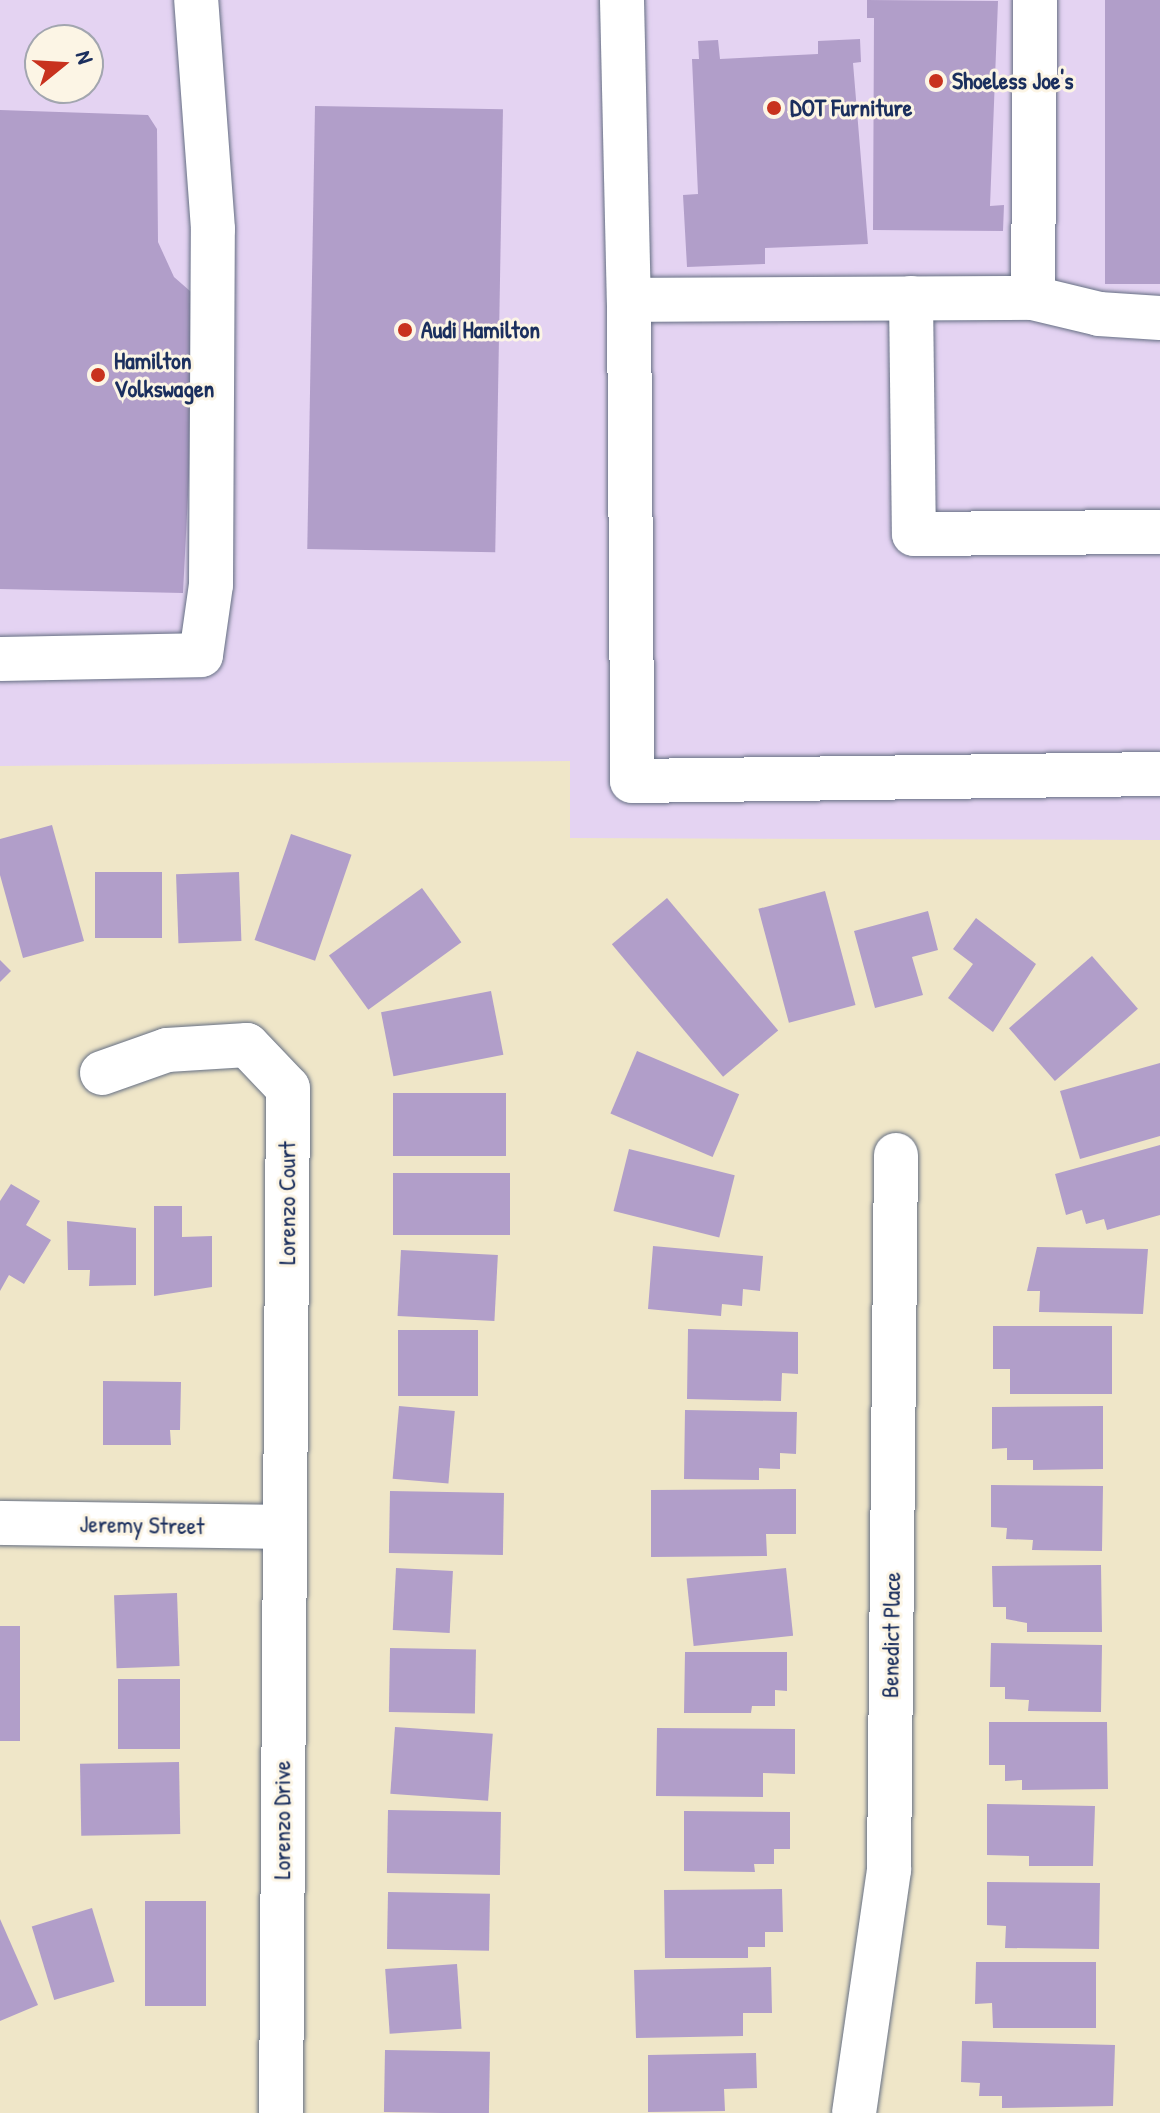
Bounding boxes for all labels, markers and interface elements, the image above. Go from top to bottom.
north arrow [24,24,104,104]
text: N [69,47,101,67]
place label: Shoeless Joe's [952,67,1074,95]
marker: Shoeless Joe's [927,72,945,90]
place label: DOT Furniture [790,94,912,122]
marker: DOT Furniture [765,99,783,117]
place label: Audi Hamilton [421,316,540,344]
marker: Audi Hamilton [396,321,414,339]
place label: Hamilton Volkswagen [114,347,214,403]
marker: Hamilton Volkswagen [89,366,107,384]
street label: Lorenzo Court [273,1141,301,1265]
street label: Jeremy Street [79,1510,205,1540]
street label: Benedict Place [876,1572,906,1698]
street label: Lorenzo Drive [268,1761,296,1879]

